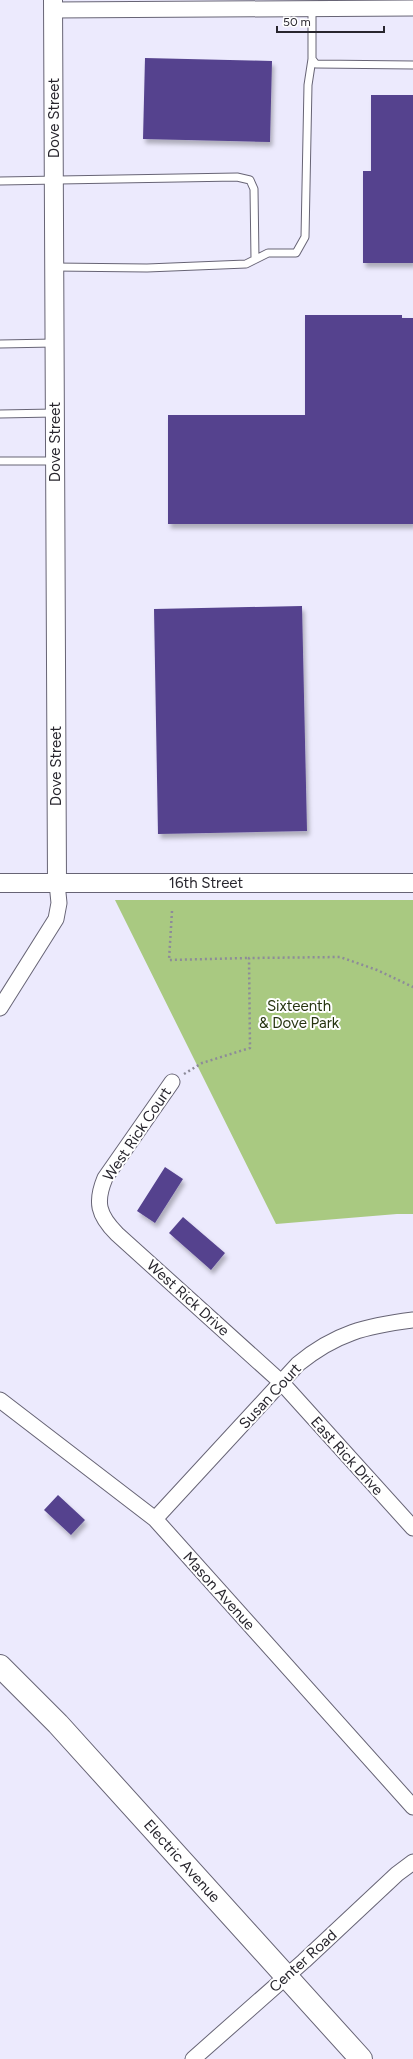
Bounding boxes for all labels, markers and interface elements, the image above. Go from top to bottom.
scale bar [277,8,384,34]
text: 50 m [283,15,311,29]
street label: Dove Street [45,78,63,158]
street label: Dove Street [46,402,64,482]
street label: Dove Street [47,726,65,806]
street label: 16th Street [169,874,244,892]
park label: Sixteenth & Dove Park [259,997,340,1032]
street label: West Rick Court [99,1084,175,1184]
street label: West Rick Drive [143,1256,233,1340]
street label: Susan Court [235,1359,305,1432]
street label: East Rick Drive [307,1413,387,1499]
street label: Mason Avenue [179,1548,259,1634]
street label: Electric Avenue [140,1816,224,1906]
street label: Center Road [266,1926,340,1996]

